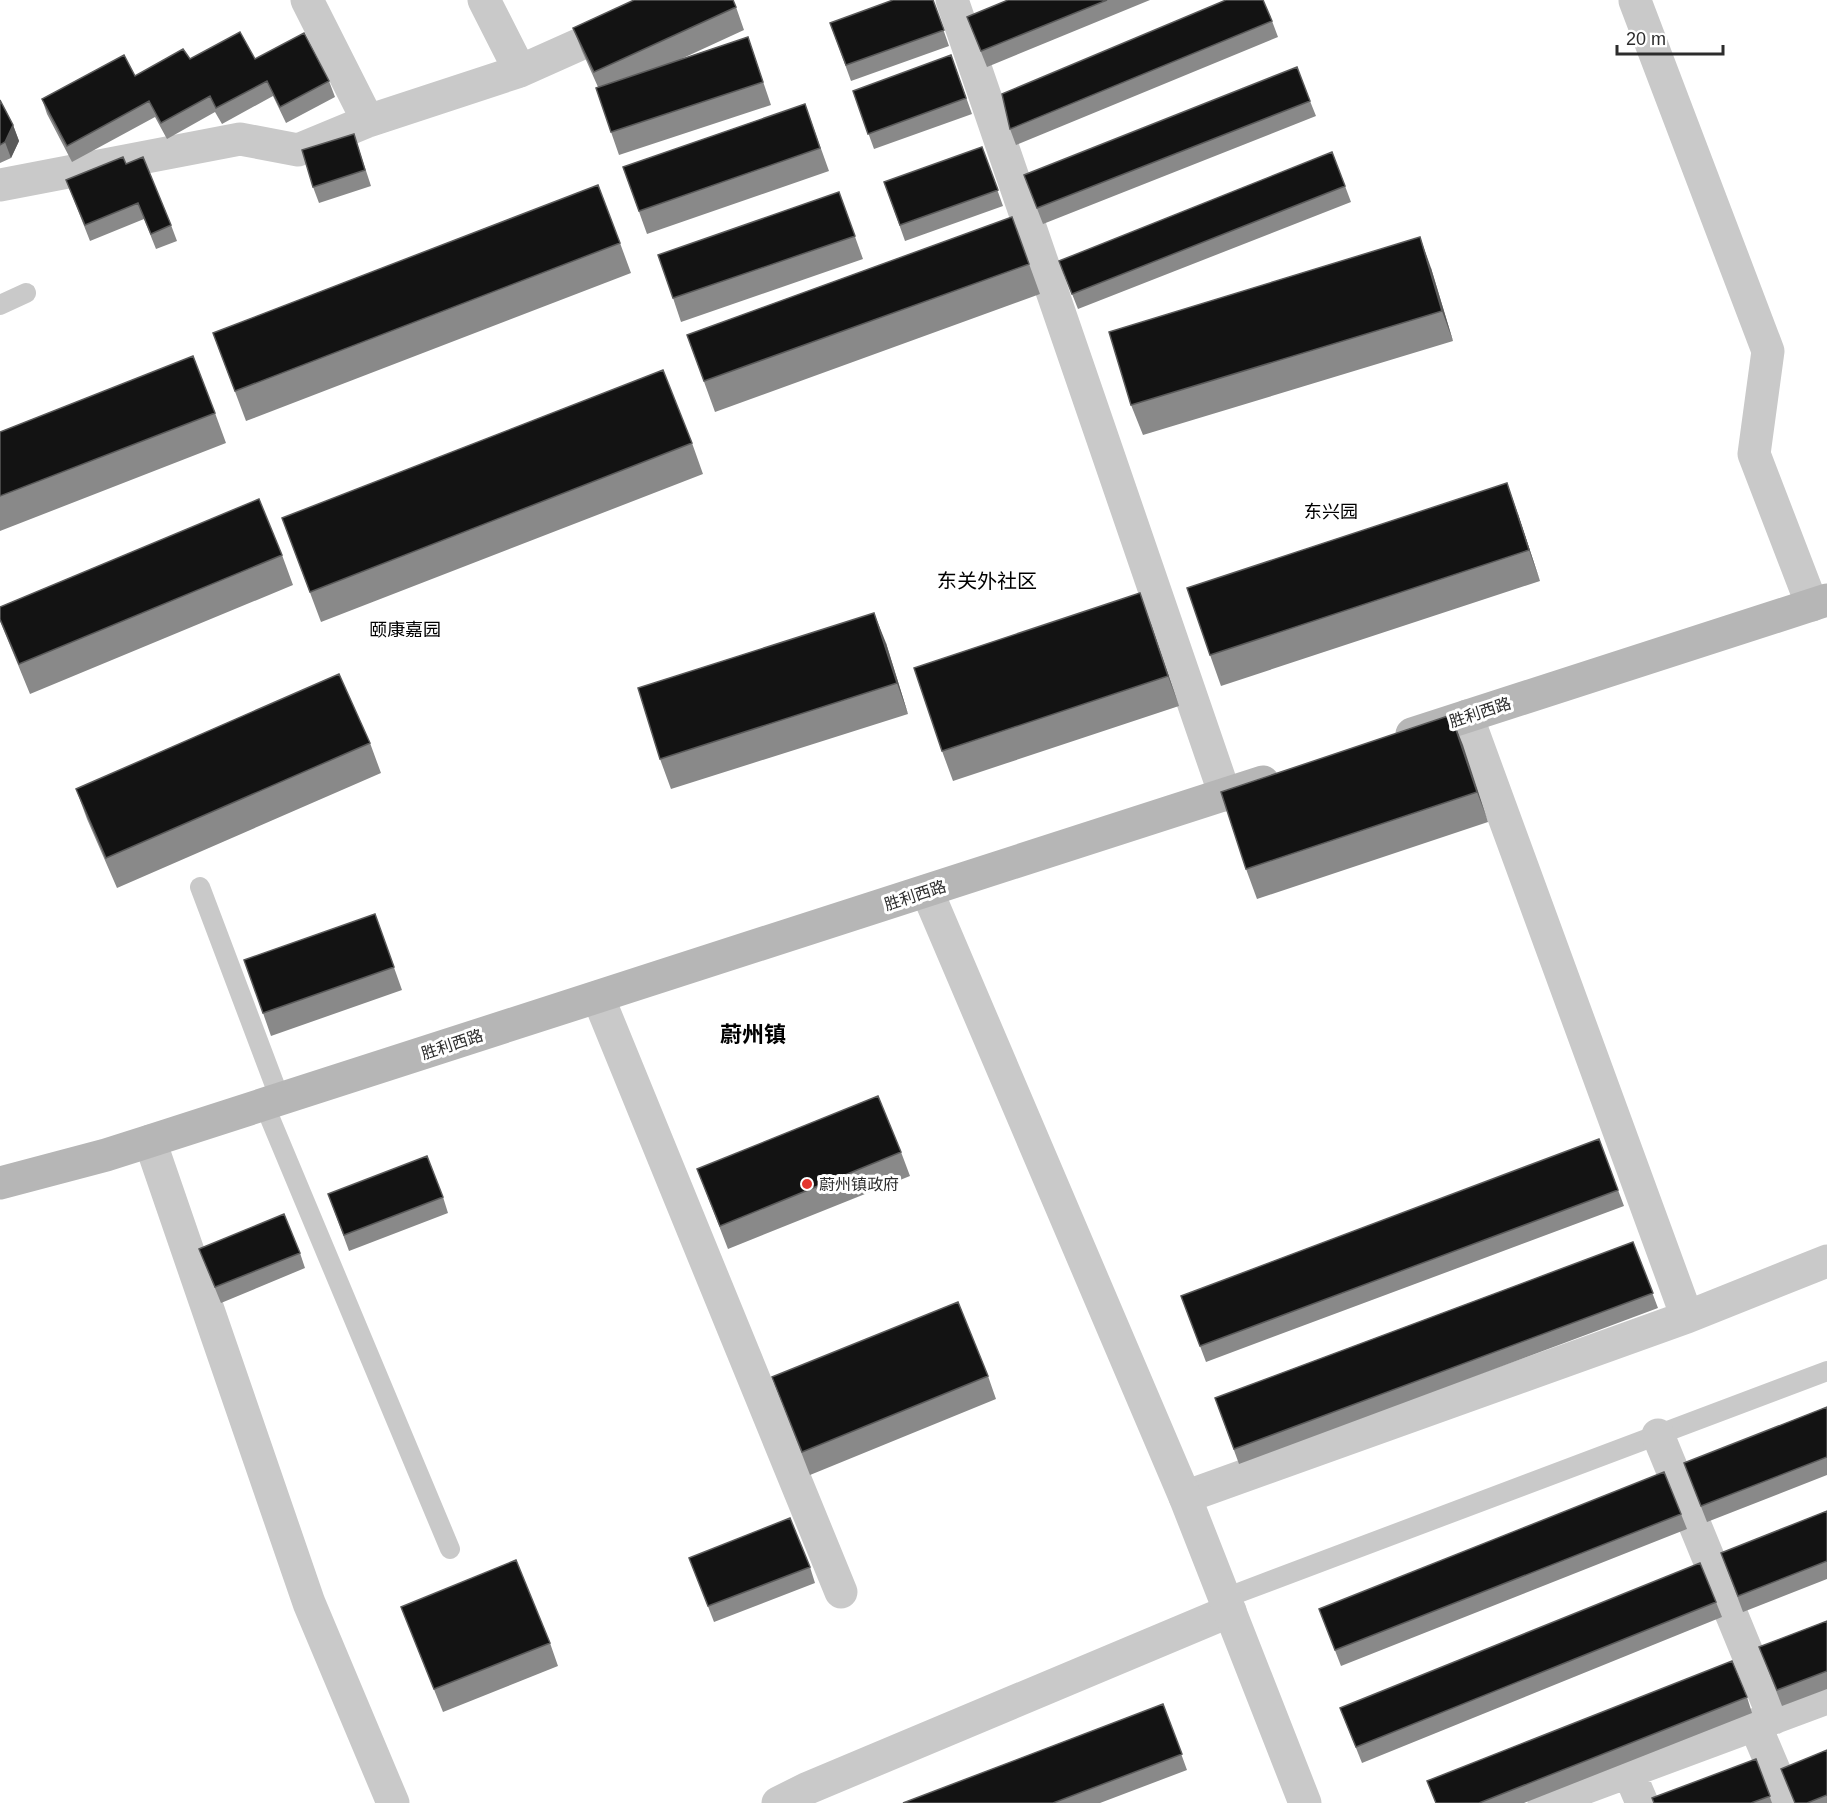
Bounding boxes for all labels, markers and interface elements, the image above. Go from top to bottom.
scale bar [1617,18,1724,56]
text: 20 m [1626,29,1666,49]
district label: 东兴园 [1304,502,1358,522]
district label: 东关外社区 [937,570,1037,592]
district label: 颐康嘉园 [369,620,441,640]
street label: 胜利西路 [1447,695,1513,730]
street label: 胜利西路 [882,878,948,913]
district label: 蔚州镇 [720,1022,786,1047]
street label: 胜利西路 [419,1027,485,1062]
place label: 蔚州镇政府 [819,1176,899,1193]
marker: 蔚州镇政府 [800,1177,814,1191]

